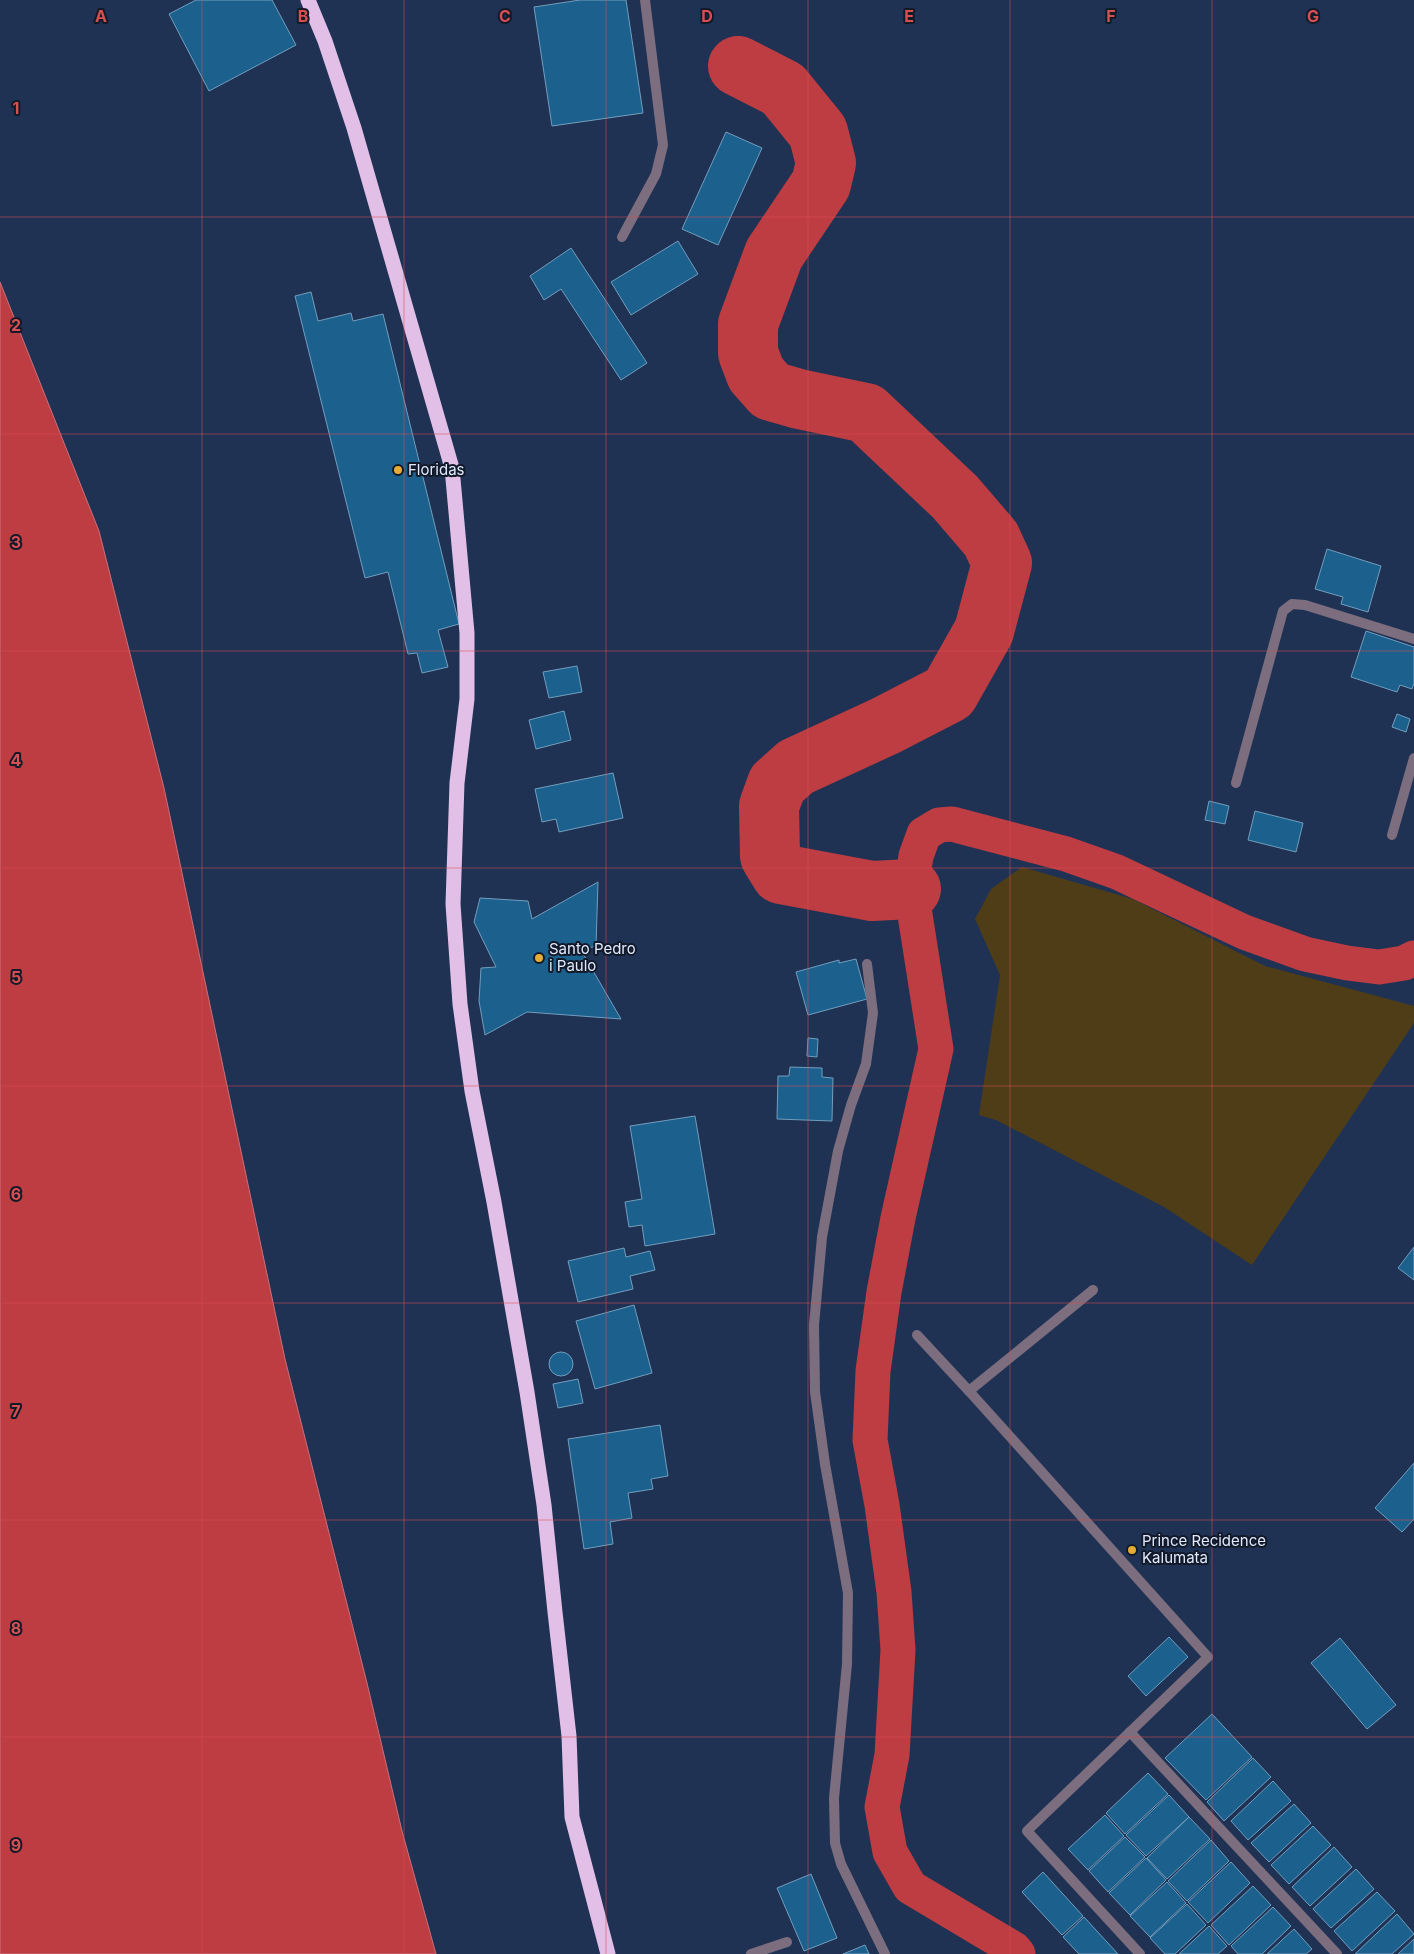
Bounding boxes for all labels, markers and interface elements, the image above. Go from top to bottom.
text: A [95,6,107,26]
text: B [298,6,308,26]
text: C [499,6,511,26]
text: D [701,6,713,26]
text: E [904,6,914,26]
text: F [1106,6,1116,26]
text: G [1307,6,1319,26]
text: 1 [13,98,19,118]
text: 2 [11,315,21,335]
place label: Floridas [408,460,465,479]
marker: Floridas [392,464,404,476]
text: 3 [11,532,21,552]
text: 4 [11,750,22,770]
place label: Santo Pedro i Paulo [549,939,636,975]
marker: Santo Pedro i Paulo [533,952,545,964]
text: 5 [11,967,21,987]
text: 6 [11,1184,21,1204]
text: 7 [11,1401,21,1421]
place label: Prince Recidence Kalumata [1142,1531,1266,1567]
marker: Prince Recidence Kalumata [1126,1544,1138,1556]
text: 8 [11,1618,21,1638]
text: 9 [11,1835,21,1855]

